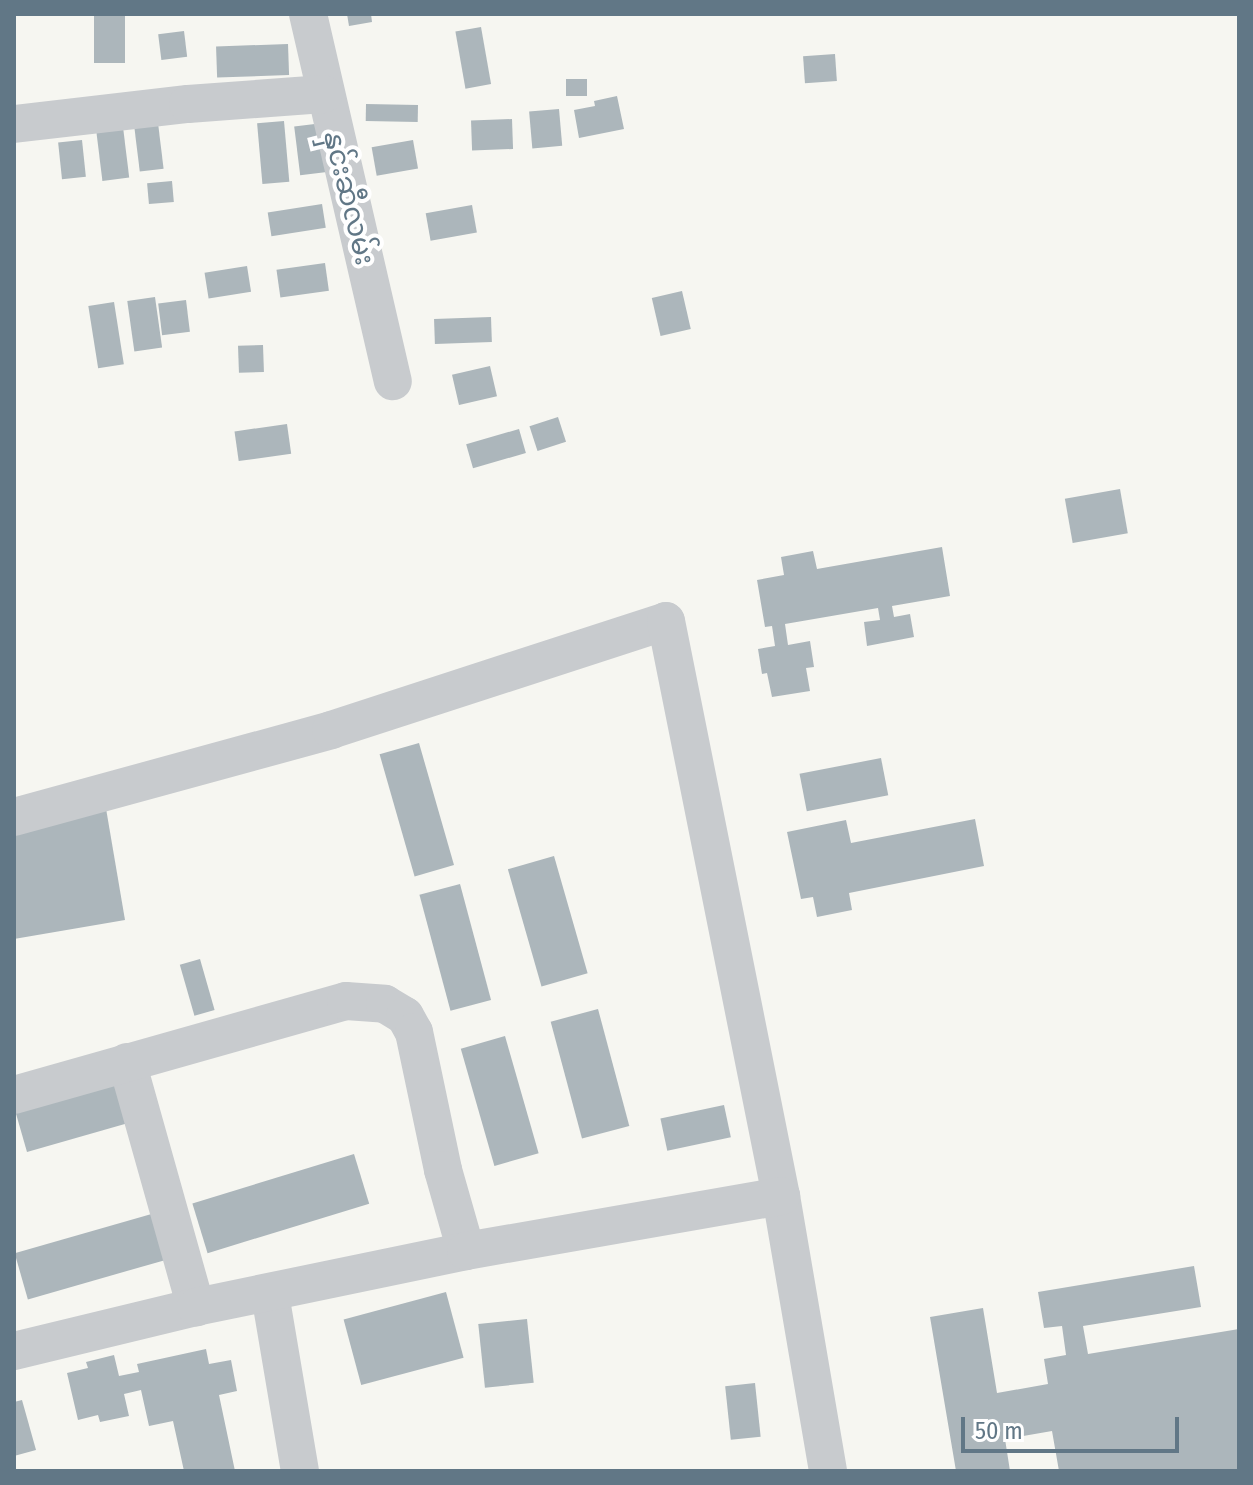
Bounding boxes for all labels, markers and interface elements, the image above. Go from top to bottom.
street label: နှင်းဆီလမ်း [316,127,382,269]
scale bar [965,1401,1183,1451]
text: 50 m [975,1417,1023,1445]

